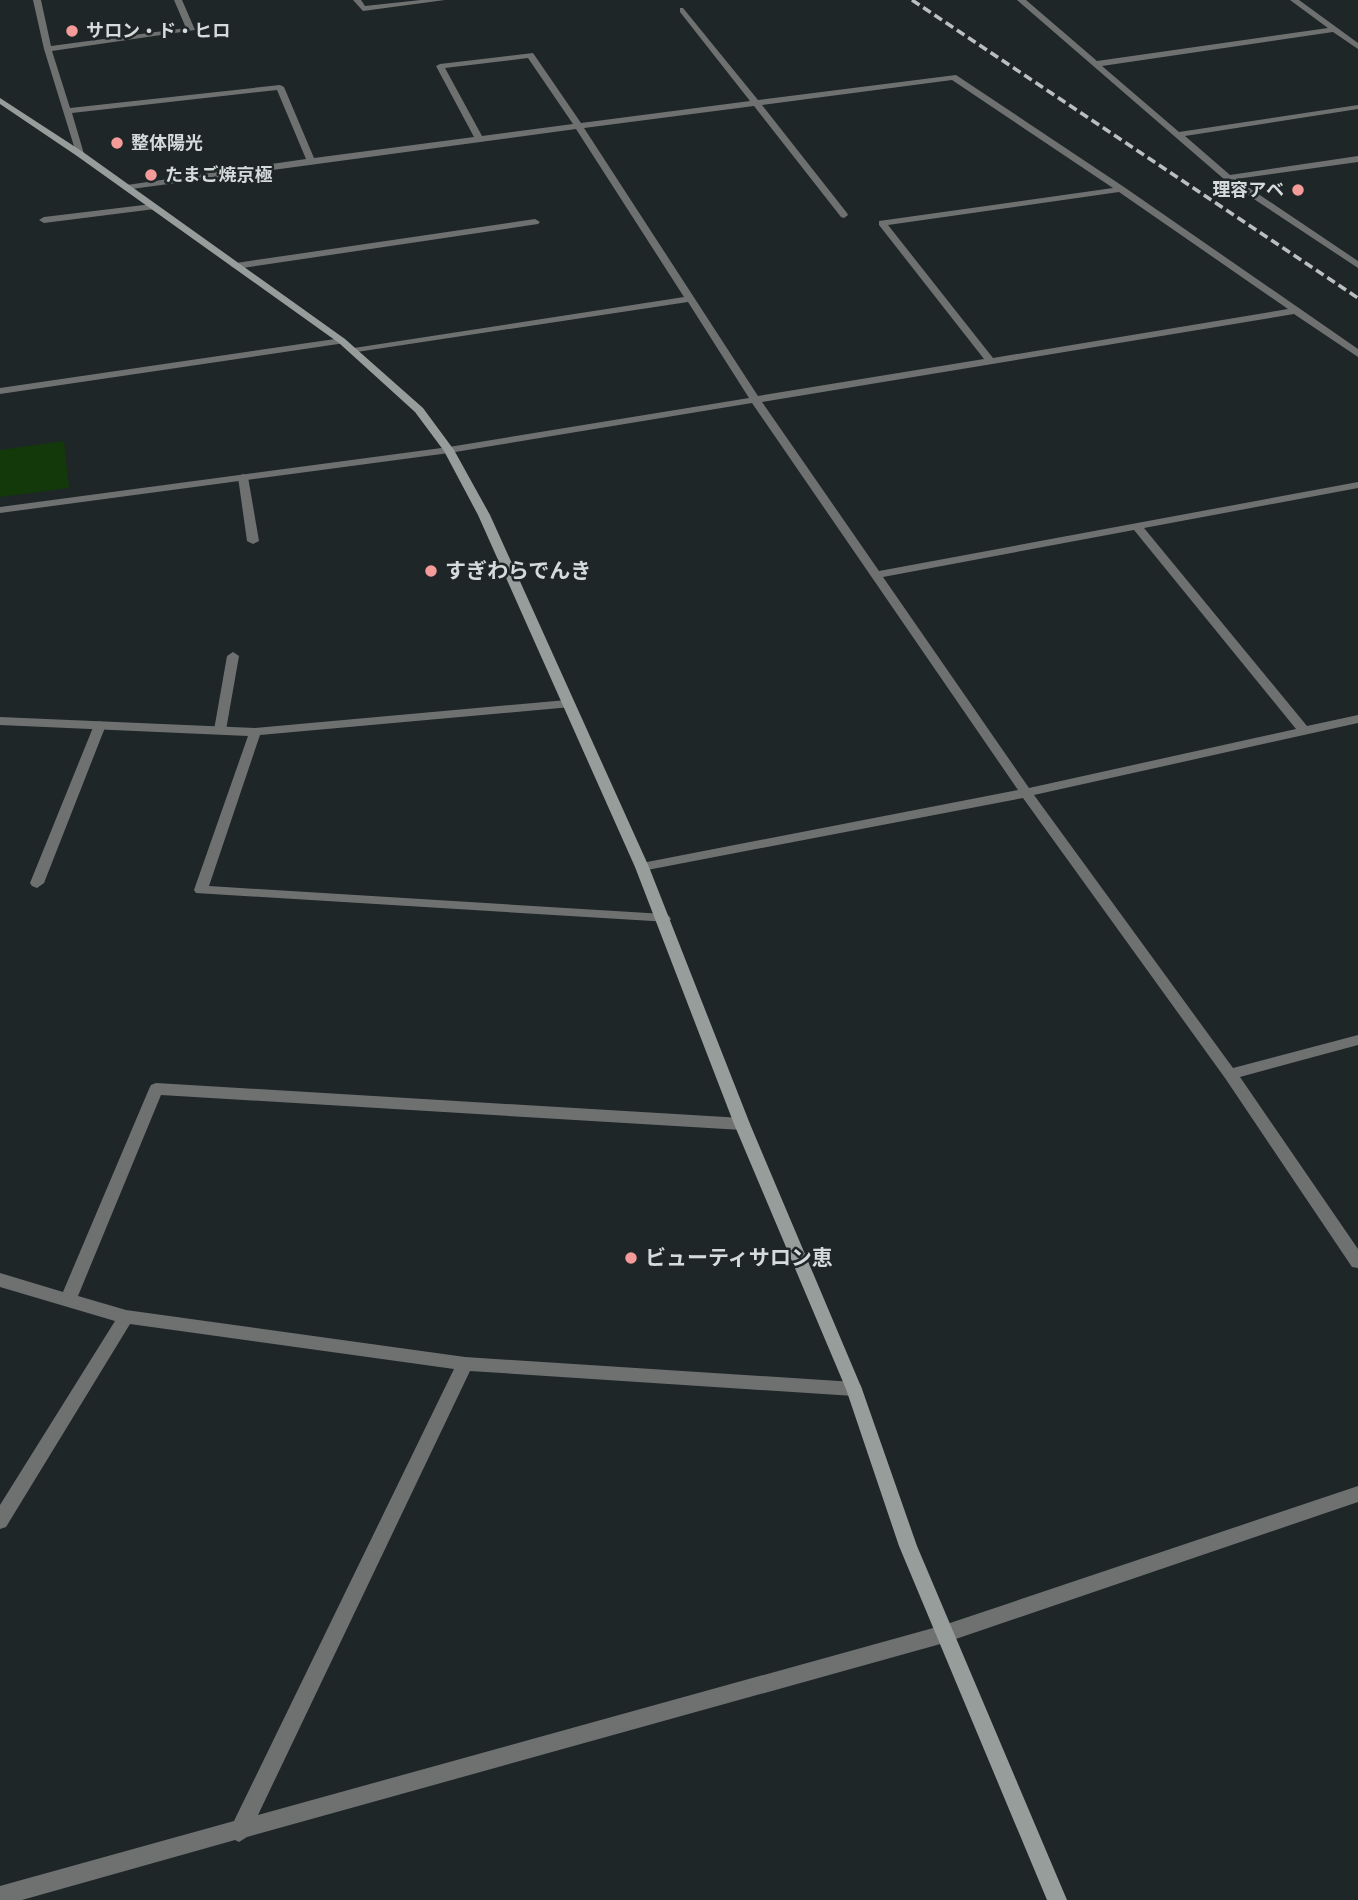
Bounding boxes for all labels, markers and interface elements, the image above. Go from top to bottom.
place label: サロン・ド・ヒロ [86,20,230,42]
marker: サロン・ド・ヒロ [64,23,80,39]
place label: 整体陽光 [131,132,203,154]
marker: 整体陽光 [109,135,125,151]
place label: たまご焼京極 [165,164,272,186]
marker: たまご焼京極 [143,167,159,183]
place label: 理容アベ [1212,179,1284,201]
marker: 理容アベ [1290,182,1306,198]
place label: すぎわらでんき [445,558,591,584]
marker: すぎわらでんき [423,563,439,579]
place label: ビューティサロン恵 [645,1245,833,1271]
marker: ビューティサロン恵 [623,1250,639,1266]

